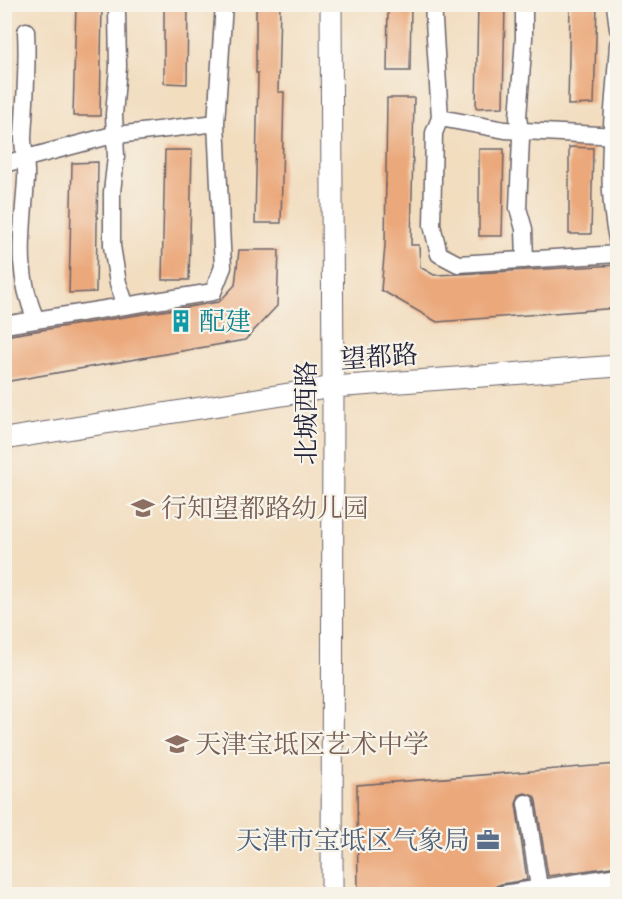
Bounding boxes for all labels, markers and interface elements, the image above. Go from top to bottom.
place label: 配建 [199,304,251,339]
building icon: 配建 [168,308,194,334]
street label: 望都路 [339,337,419,377]
street label: 北城西路 [289,361,324,465]
place label: 行知望都路幼儿园 [161,491,369,526]
school or university icon: 行知望都路幼儿园 [130,495,156,521]
place label: 天津宝坻区艺术中学 [195,727,429,762]
school or university icon: 天津宝坻区艺术中学 [164,731,190,757]
place label: 天津市宝坻区气象局 [236,823,470,858]
office icon: 天津市宝坻区气象局 [475,827,501,853]

